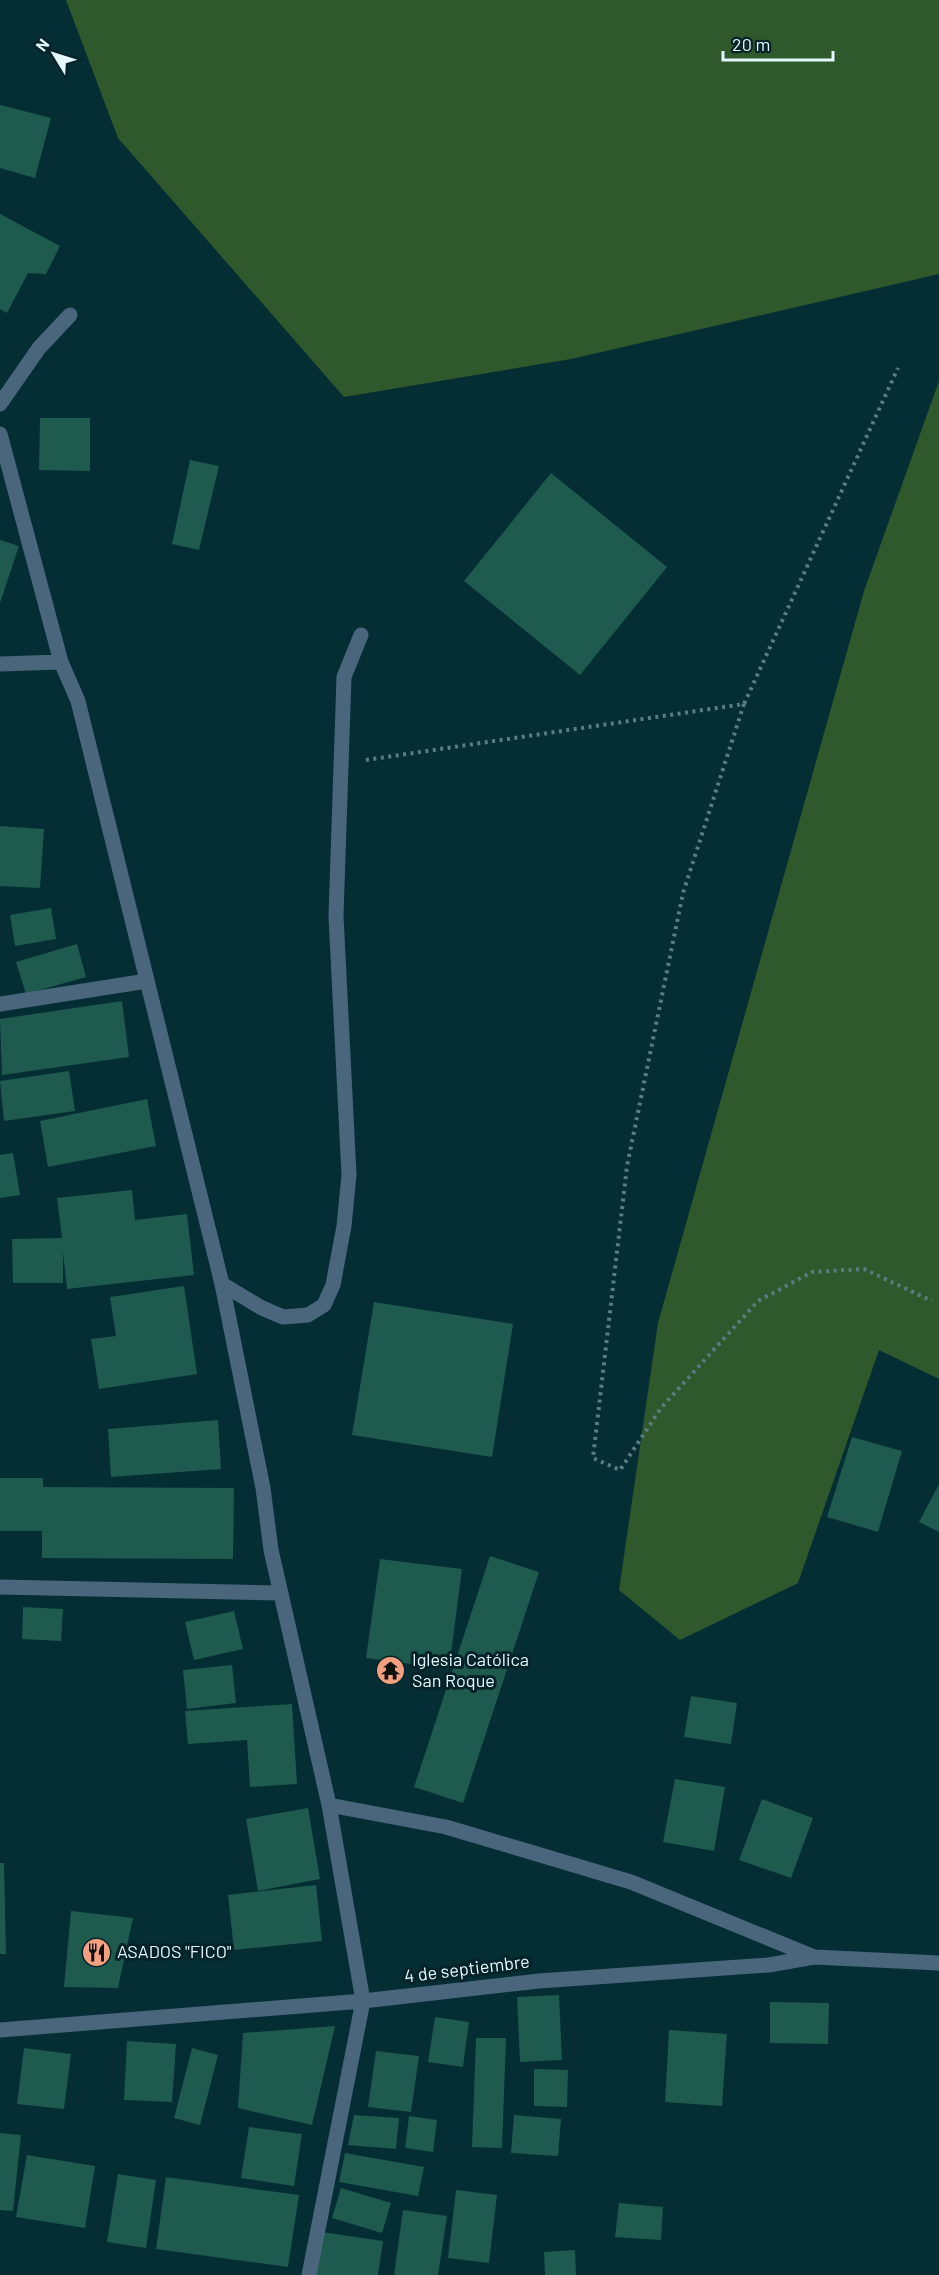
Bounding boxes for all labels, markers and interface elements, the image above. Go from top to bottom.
north arrow [24,24,84,84]
scale bar [723,24,832,62]
text: 20 m [732,33,770,55]
text: N [31,34,53,54]
place label: Iglesia Católica San Roque [412,1648,529,1691]
temple icon: Iglesia Católica San Roque [375,1654,407,1686]
restaurant icon: ASADOS "FICO" [80,1936,112,1968]
place label: ASADOS "FICO" [117,1940,232,1962]
street label: 4 de septiembre [403,1949,531,1987]

